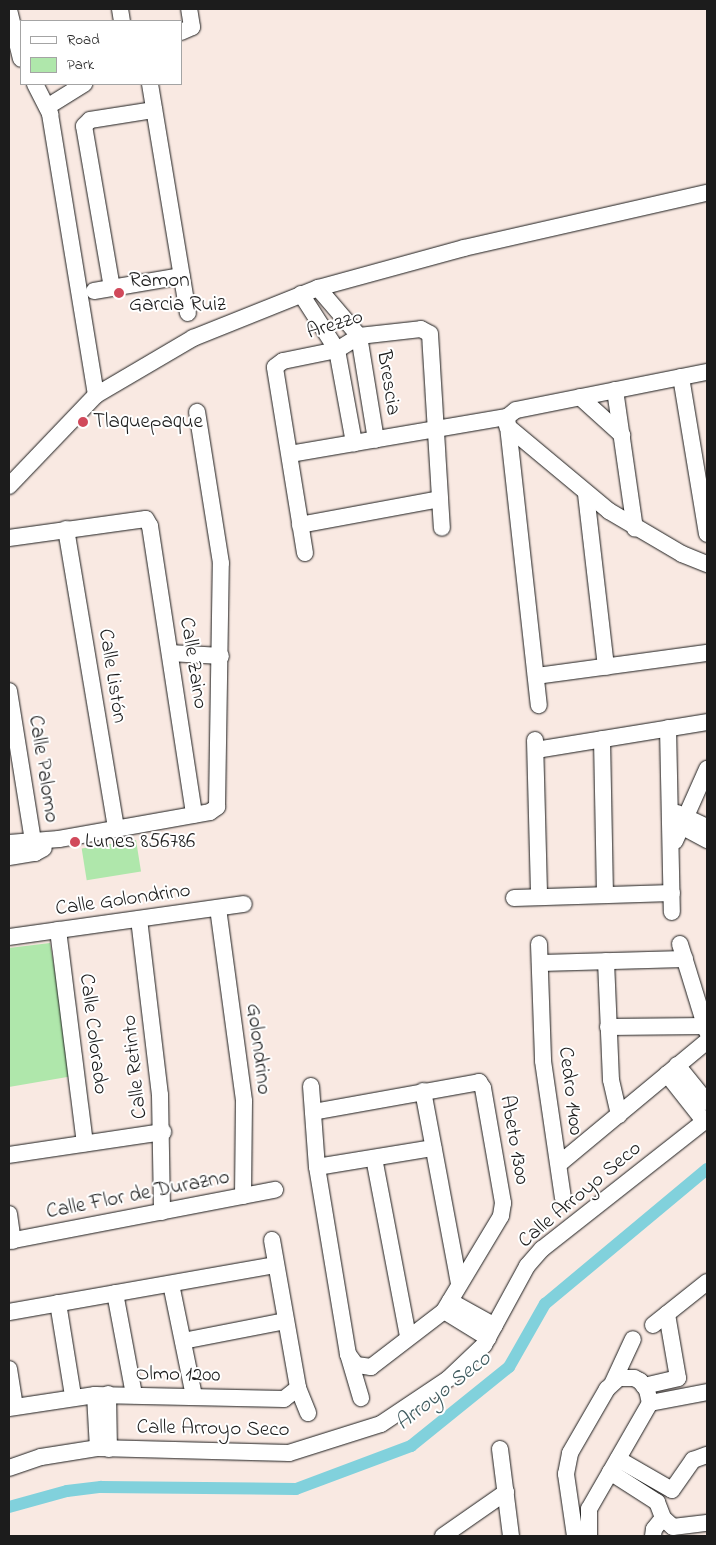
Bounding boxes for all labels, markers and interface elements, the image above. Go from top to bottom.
legend [20,20,182,85]
text: Road [67,29,100,51]
text: Park [67,54,94,76]
place label: Ramon Garcia Ruiz [129,268,226,318]
marker: Ramon Garcia Ruiz [113,287,125,299]
street label: Arezzo [304,305,366,345]
street label: Brescia [370,349,406,417]
place label: Tlaquepaque [93,409,203,435]
marker: Tlaquepaque [77,416,89,428]
street label: Calle Zaino [173,615,213,711]
street label: Calle Listón [92,627,132,725]
street label: Calle Palomo [22,713,64,825]
place label: Lunes 856786 [85,829,195,855]
marker: Lunes 856786 [69,836,81,848]
street label: Calle Golondrino [54,878,192,922]
street label: Calle Colorado [73,972,113,1096]
street label: Golondrino [240,1002,276,1096]
street label: Calle Retinto [117,1014,153,1120]
street label: Cedro 1400 [552,1045,588,1137]
street label: Abeto 1300 [494,1093,534,1187]
street label: Calle Arroyo Seco [513,1136,647,1254]
street label: Calle Flor de Durazno [44,1165,232,1225]
water label: Arroyo Seco [391,1347,497,1437]
street label: Olmo 1200 [135,1362,221,1388]
street label: Calle Arroyo Seco [136,1415,290,1443]

